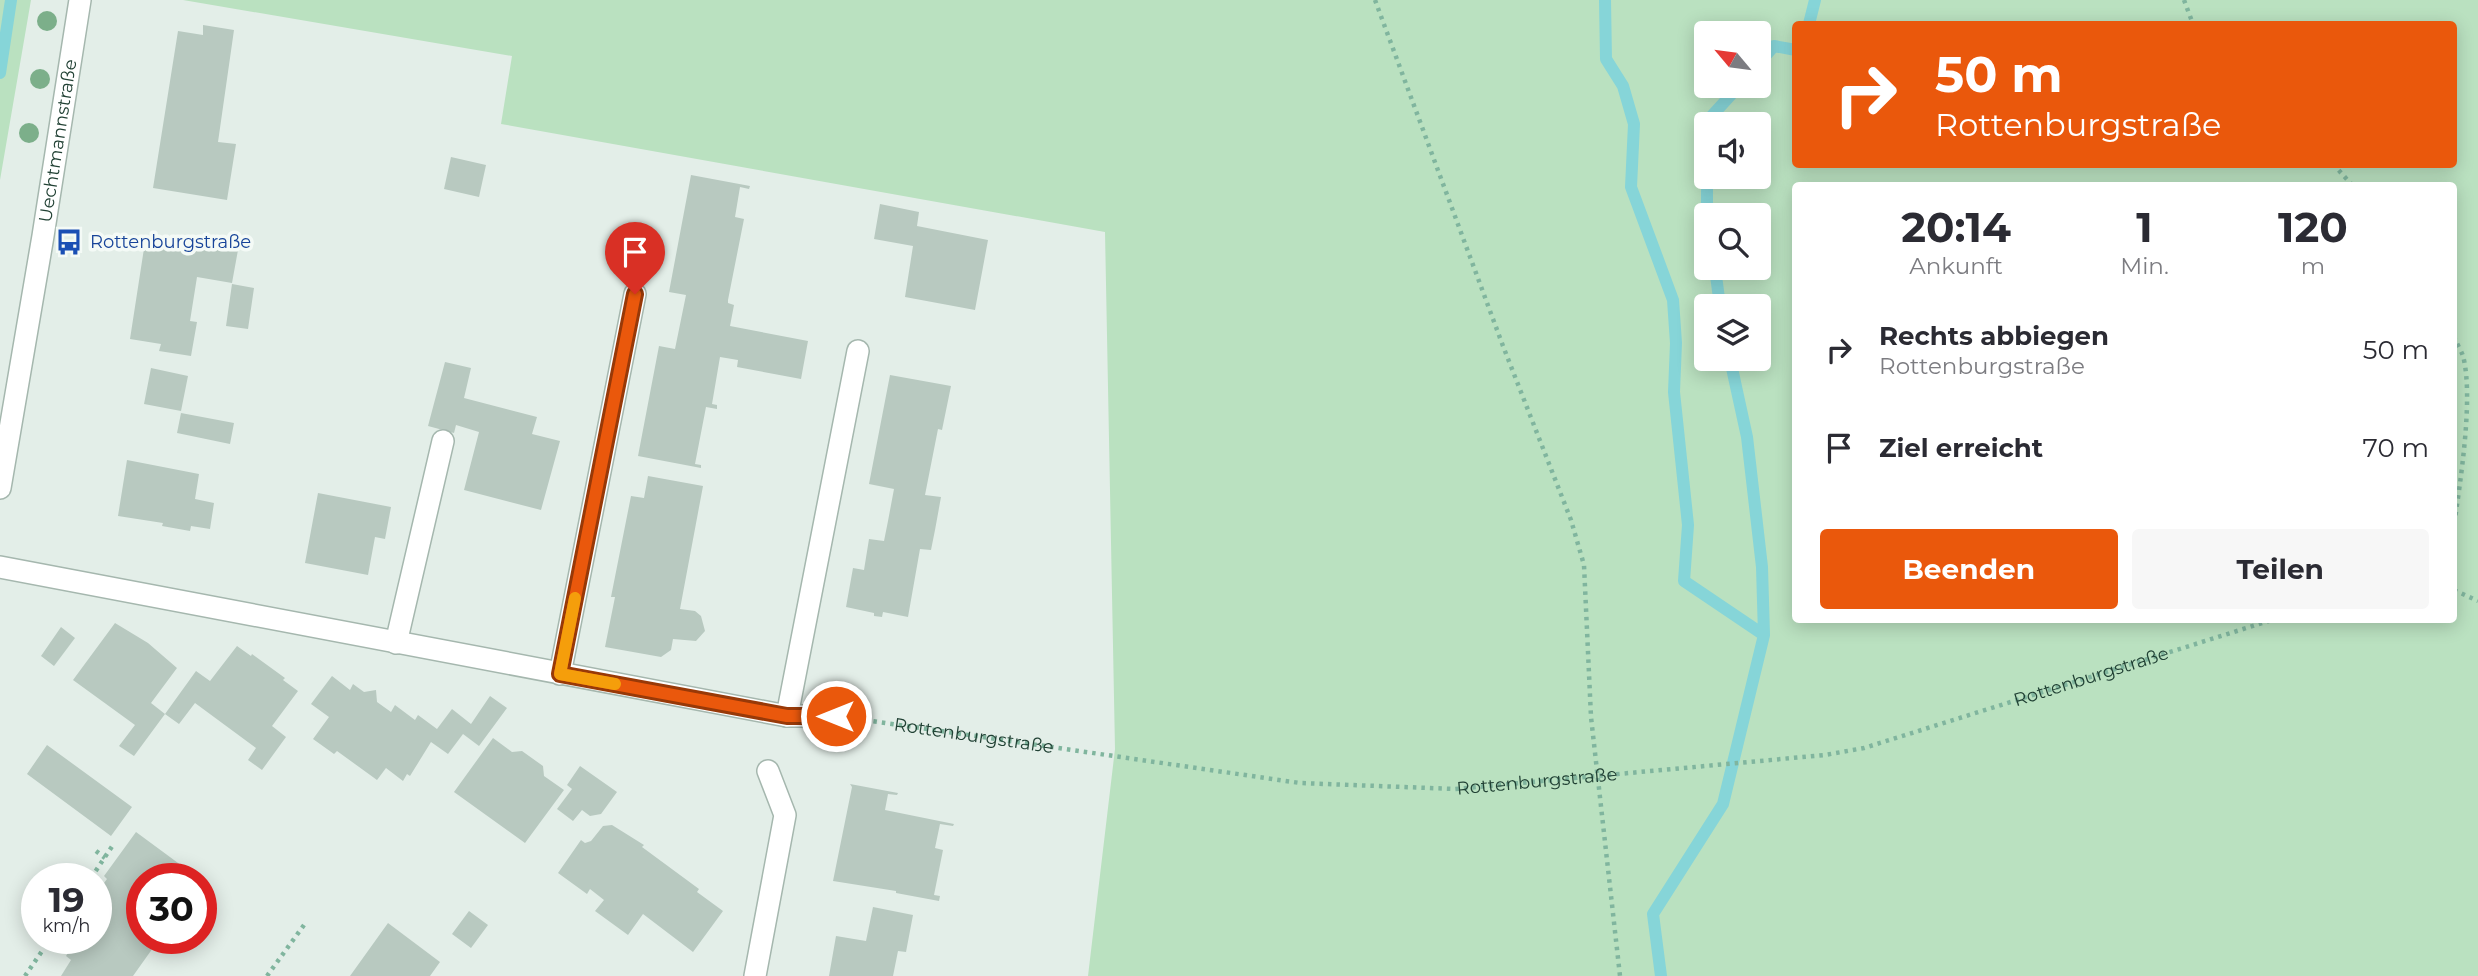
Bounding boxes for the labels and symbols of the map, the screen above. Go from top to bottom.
north arrow [1694,21,1771,98]
street label: Uechtmannstraße [34,58,82,224]
pin [605,222,665,294]
bus stop icon: Rottenburgstraße [54,227,84,257]
place label: Rottenburgstraße [90,231,251,253]
street label: Rottenburgstraße [2011,642,2172,711]
position arrow [799,679,873,753]
street label: Rottenburgstraße [893,713,1055,758]
street label: Rottenburgstraße [1456,763,1618,800]
speed limit sign: 30 [126,863,217,954]

